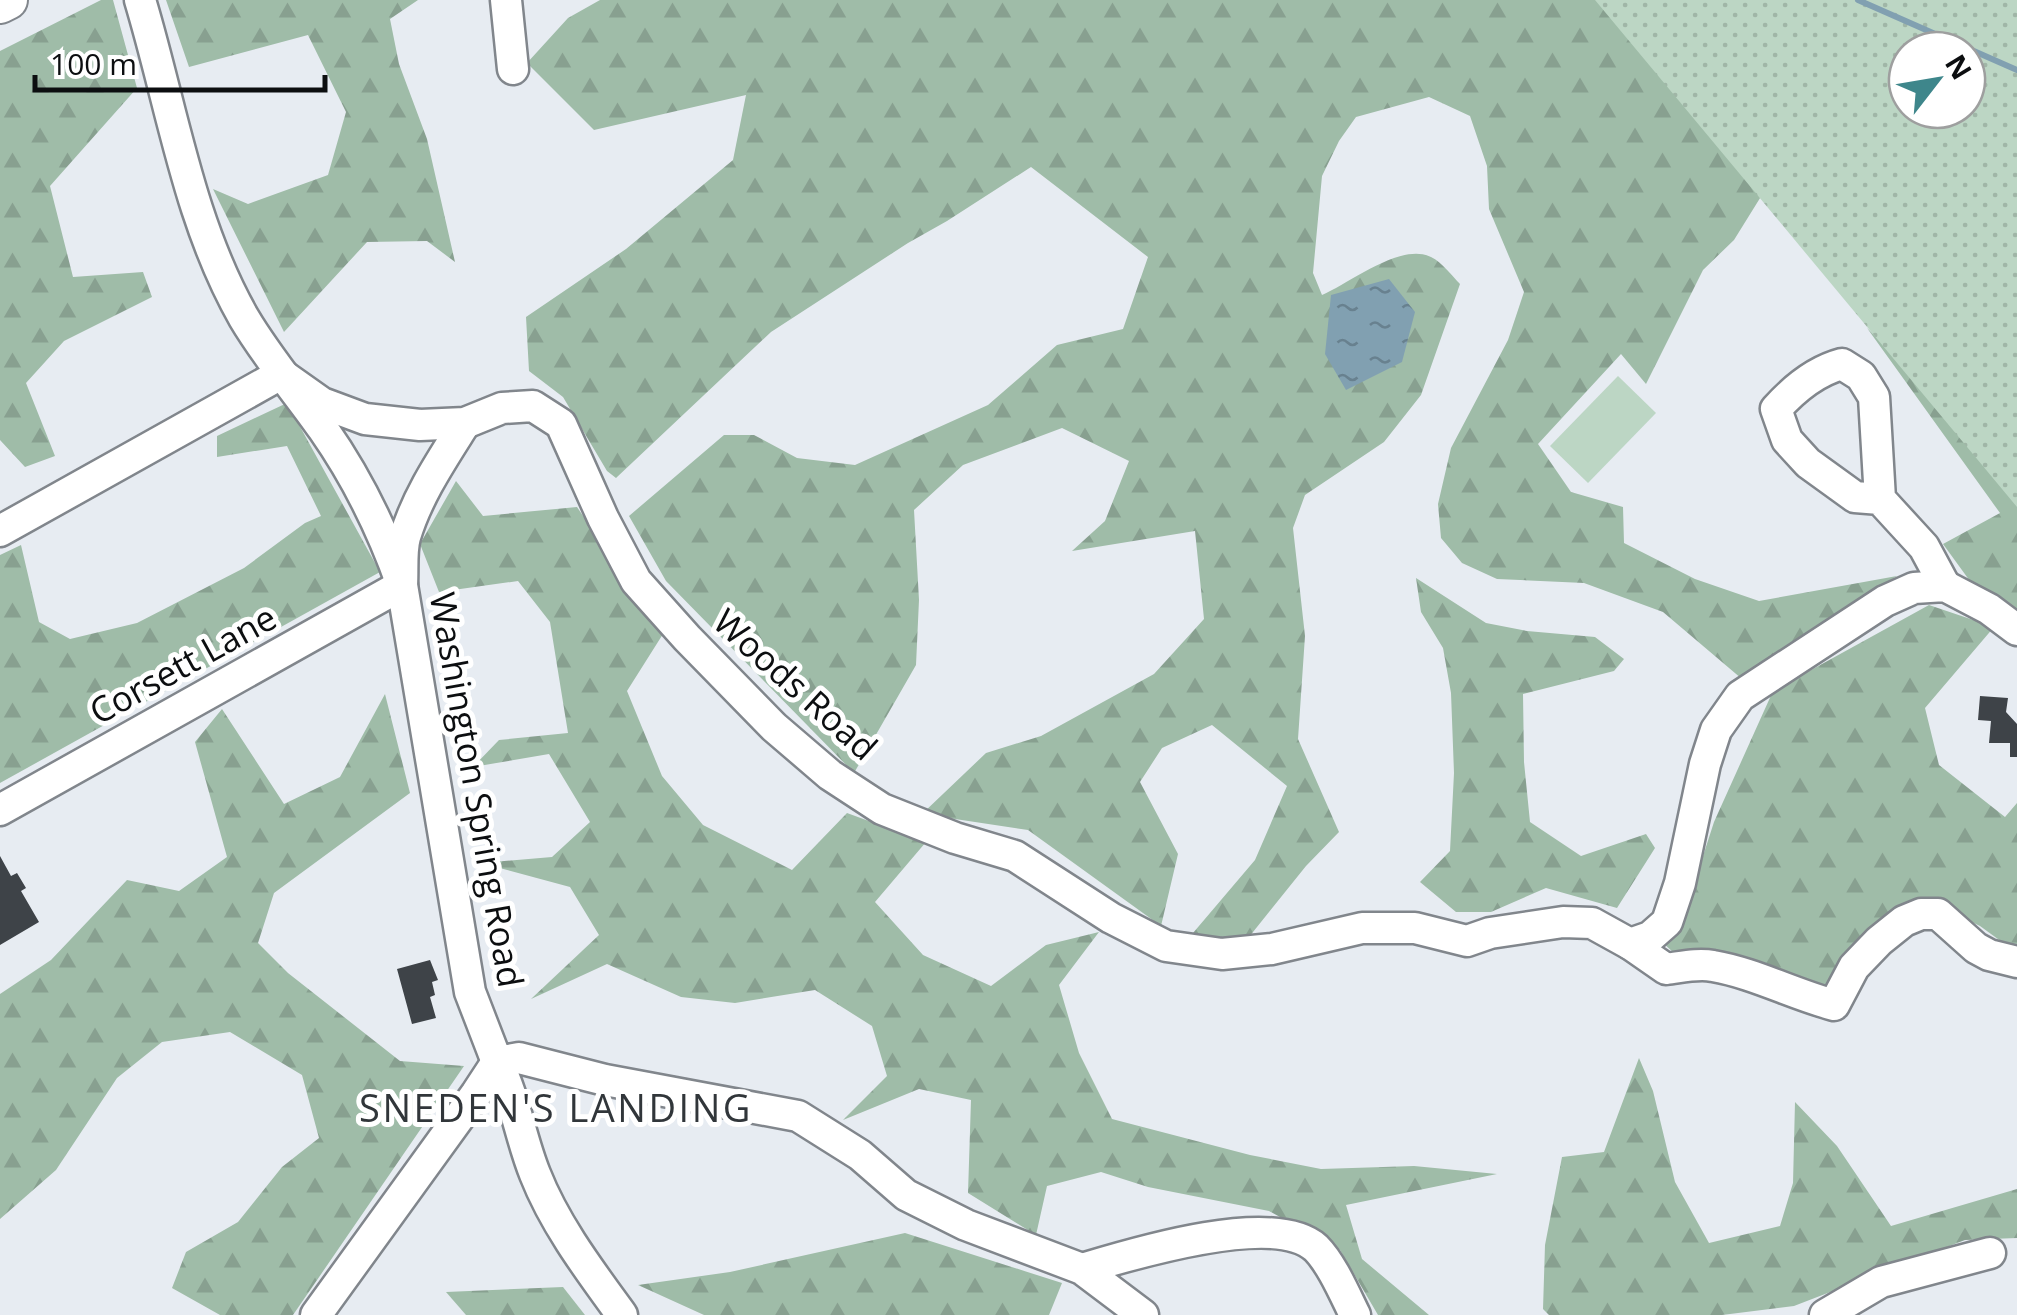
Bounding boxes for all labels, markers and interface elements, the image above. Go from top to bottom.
scale bar [35,30,325,92]
north arrow [1887,30,1987,130]
text: 100 m [50,43,137,84]
text: N [1937,47,1981,86]
street label: Washington Spring Road [420,589,535,991]
street label: Corsett Lane [81,593,284,734]
street label: Woods Road [704,598,888,770]
district label: SNEDEN'S LANDING [359,1081,753,1133]

